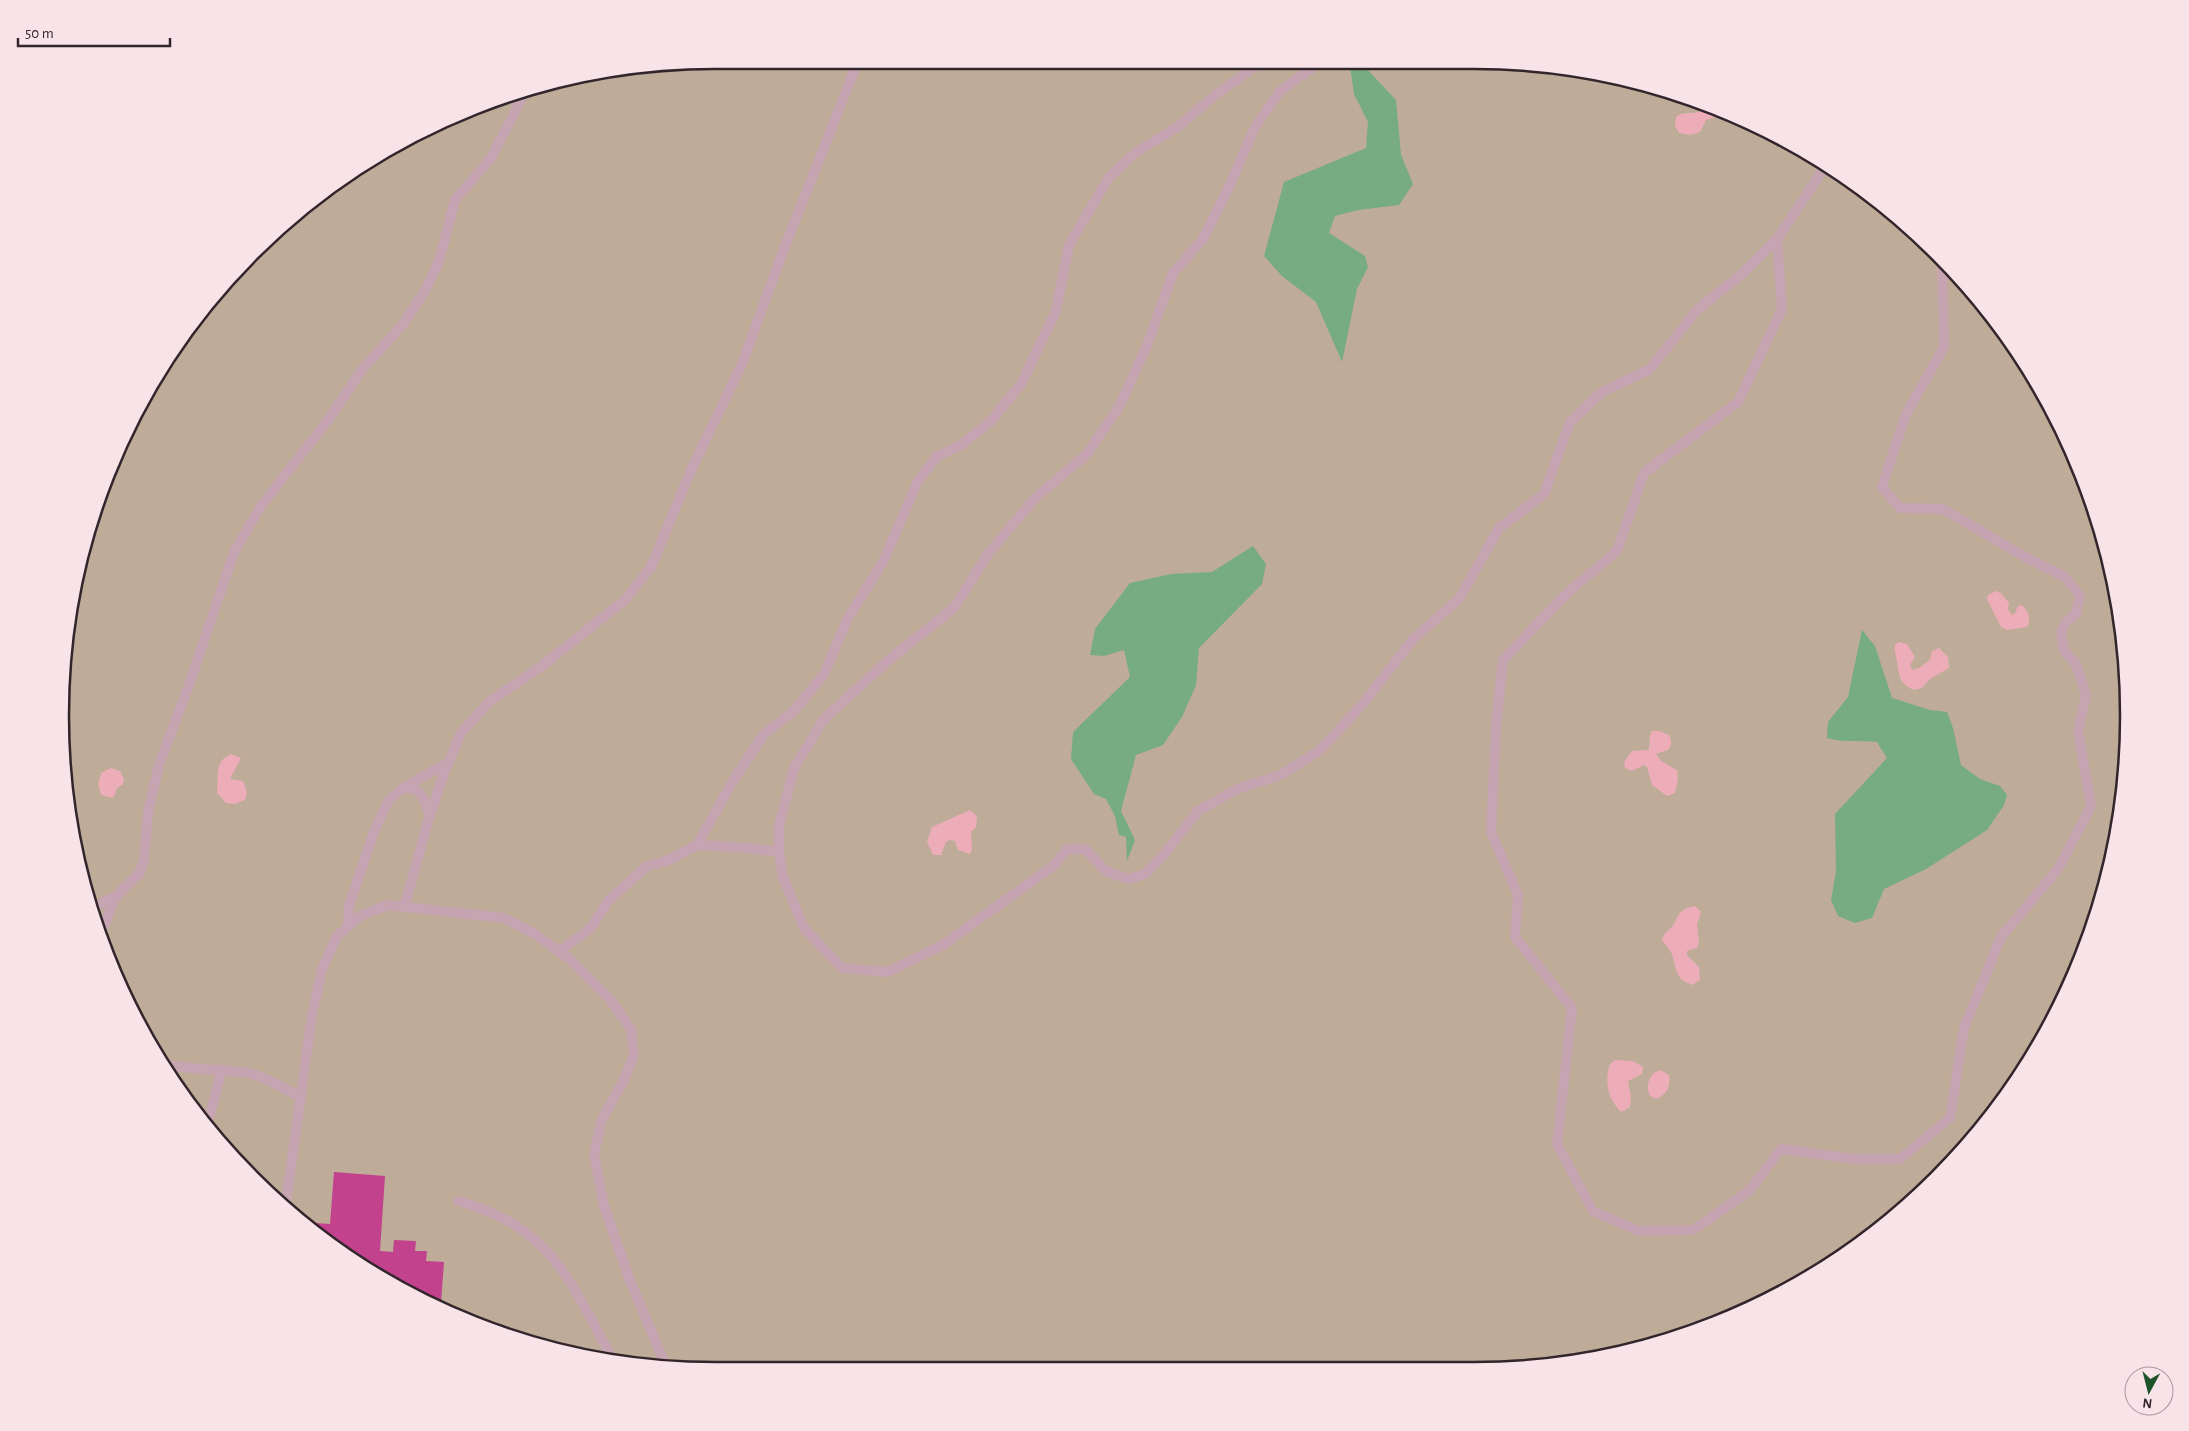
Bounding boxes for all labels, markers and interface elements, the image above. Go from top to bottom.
scale bar [18,15,170,47]
text: 50 m [25,26,54,41]
north arrow [2124,1366,2174,1416]
text: N [2142,1395,2153,1410]

